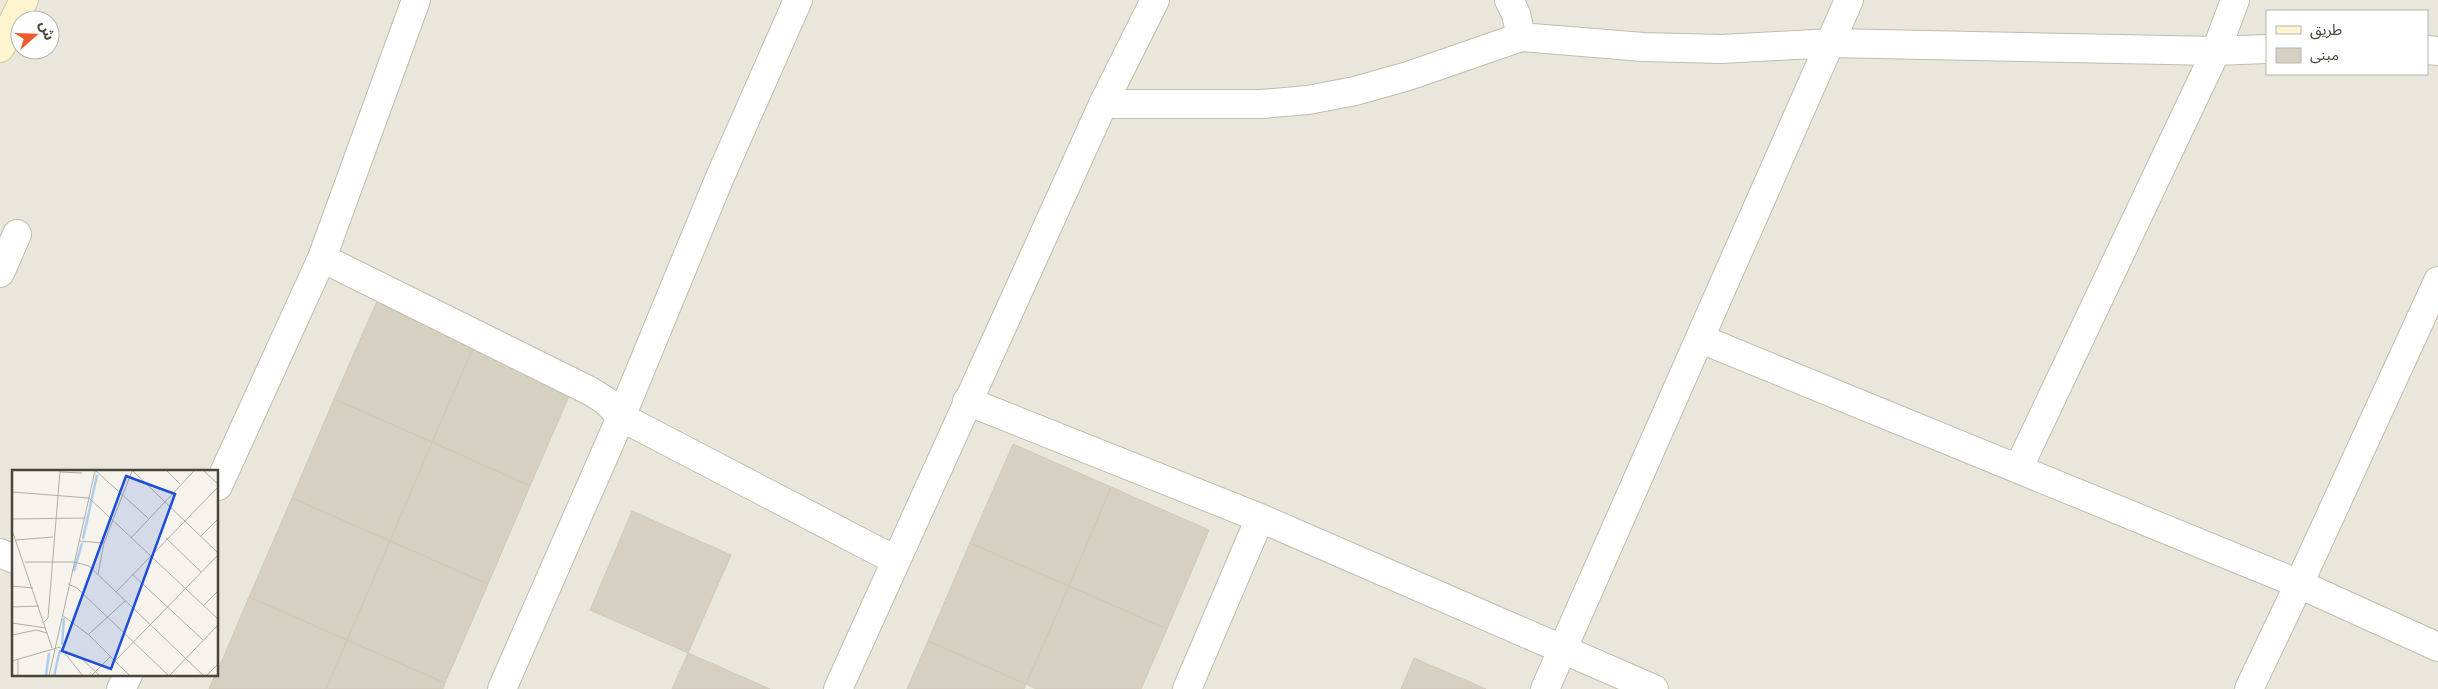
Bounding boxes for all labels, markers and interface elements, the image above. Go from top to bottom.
north arrow [10,10,60,60]
legend [2266,10,2428,75]
text: ش [34,18,59,43]
text: طريق [2310,20,2342,41]
text: مبنى [2310,45,2339,66]
inset map [12,470,219,676]

